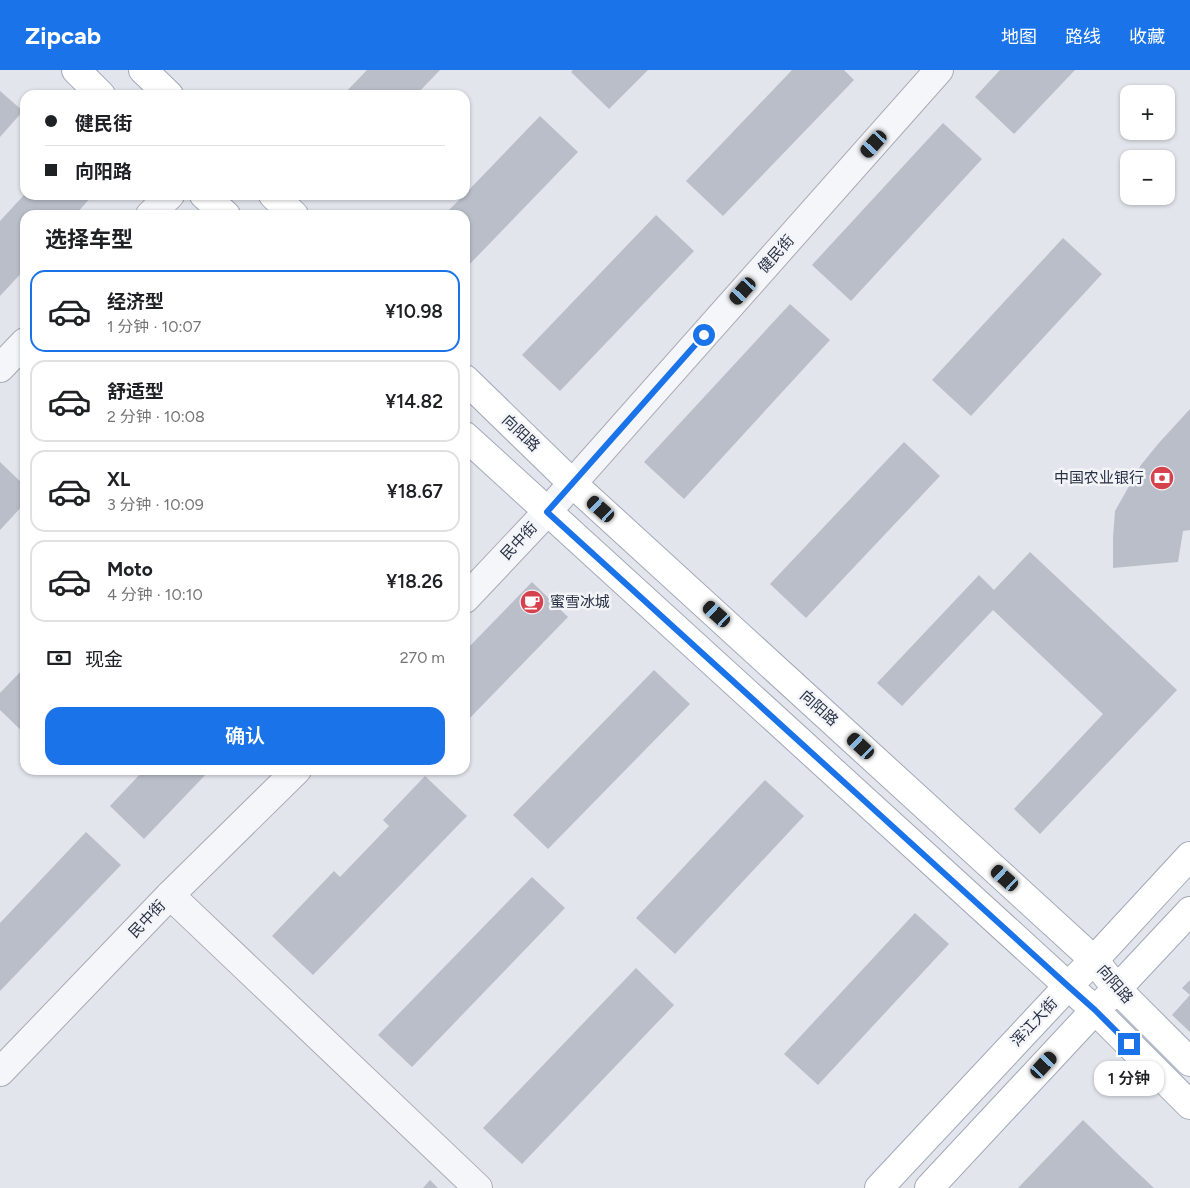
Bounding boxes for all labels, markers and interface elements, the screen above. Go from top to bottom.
text: Zipcab [25,21,101,50]
text: 地图 [1001,26,1037,48]
text: 路线 [1065,26,1101,48]
text: 收藏 [1129,26,1165,48]
map controls [1120,85,1175,205]
button: + [1120,85,1175,140]
text: 健民街 [75,112,132,135]
car [858,128,889,160]
button: − [1120,150,1175,205]
text: 向阳路 [75,160,132,183]
text: 选择车型 [45,226,133,253]
street label: 健民街 [754,231,798,277]
car [727,275,758,307]
icon: car [47,289,92,334]
text: 经济型 [107,290,164,313]
text: ¥10.98 [385,300,443,323]
text: 1 分钟 · 10:07 [107,317,201,336]
route start [693,324,715,346]
icon: car [47,379,92,424]
text: 舒适型 [107,380,164,403]
text: ¥14.82 [385,390,443,413]
text: 2 分钟 · 10:08 [107,407,205,426]
street label: 向阳路 [499,411,543,455]
bank icon: 中国农业银行 [1149,465,1175,491]
text: XL [107,468,130,491]
icon: car [47,469,92,514]
place label: 中国农业银行 [1054,469,1144,487]
text: ¥18.67 [387,480,443,503]
car [584,493,617,525]
text: 3 分钟 · 10:09 [107,495,204,514]
street label: 民中街 [497,518,541,564]
text: Moto [107,558,153,581]
icon: car [47,559,92,604]
text: ¥18.26 [386,570,443,593]
text: 4 分钟 · 10:10 [107,585,203,604]
cafe icon: 蜜雪冰城 [519,589,545,615]
place label: 蜜雪冰城 [550,593,610,611]
car [700,598,733,630]
icon: cash [45,644,73,672]
text: 现金 [85,648,123,671]
text: 270 m [400,648,445,667]
street label: 向阳路 [796,686,842,730]
button: 确认 [45,707,445,765]
car [844,730,877,762]
car [988,862,1021,894]
street label: 民中街 [125,897,169,941]
street label: 向阳路 [1093,961,1137,1007]
street label: 浑江大街 [1007,994,1061,1050]
route end [1118,1033,1140,1055]
car [1028,1049,1059,1081]
callout: 1 分钟 [1094,1062,1164,1096]
text: 1 分钟 [1108,1069,1150,1088]

